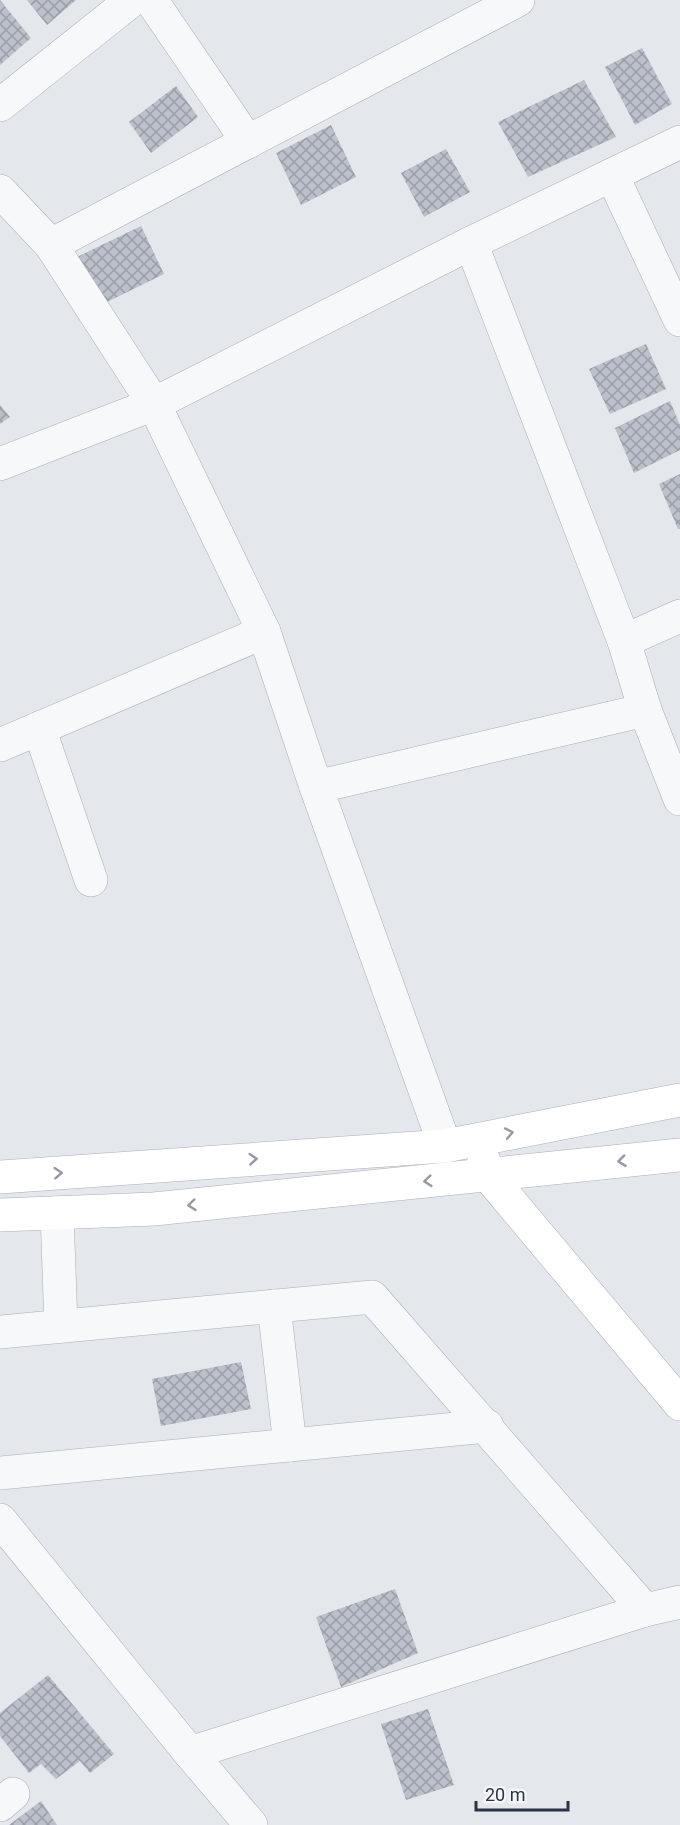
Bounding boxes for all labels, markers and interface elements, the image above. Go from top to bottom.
one-way arrow [504,1127,514,1140]
one-way arrow [248,1153,257,1166]
one-way arrow [617,1155,626,1167]
one-way arrow [54,1167,63,1180]
one-way arrow [423,1174,432,1187]
one-way arrow [188,1198,197,1211]
scale bar [476,1774,568,1812]
text: 20 m [485,1784,525,1805]

